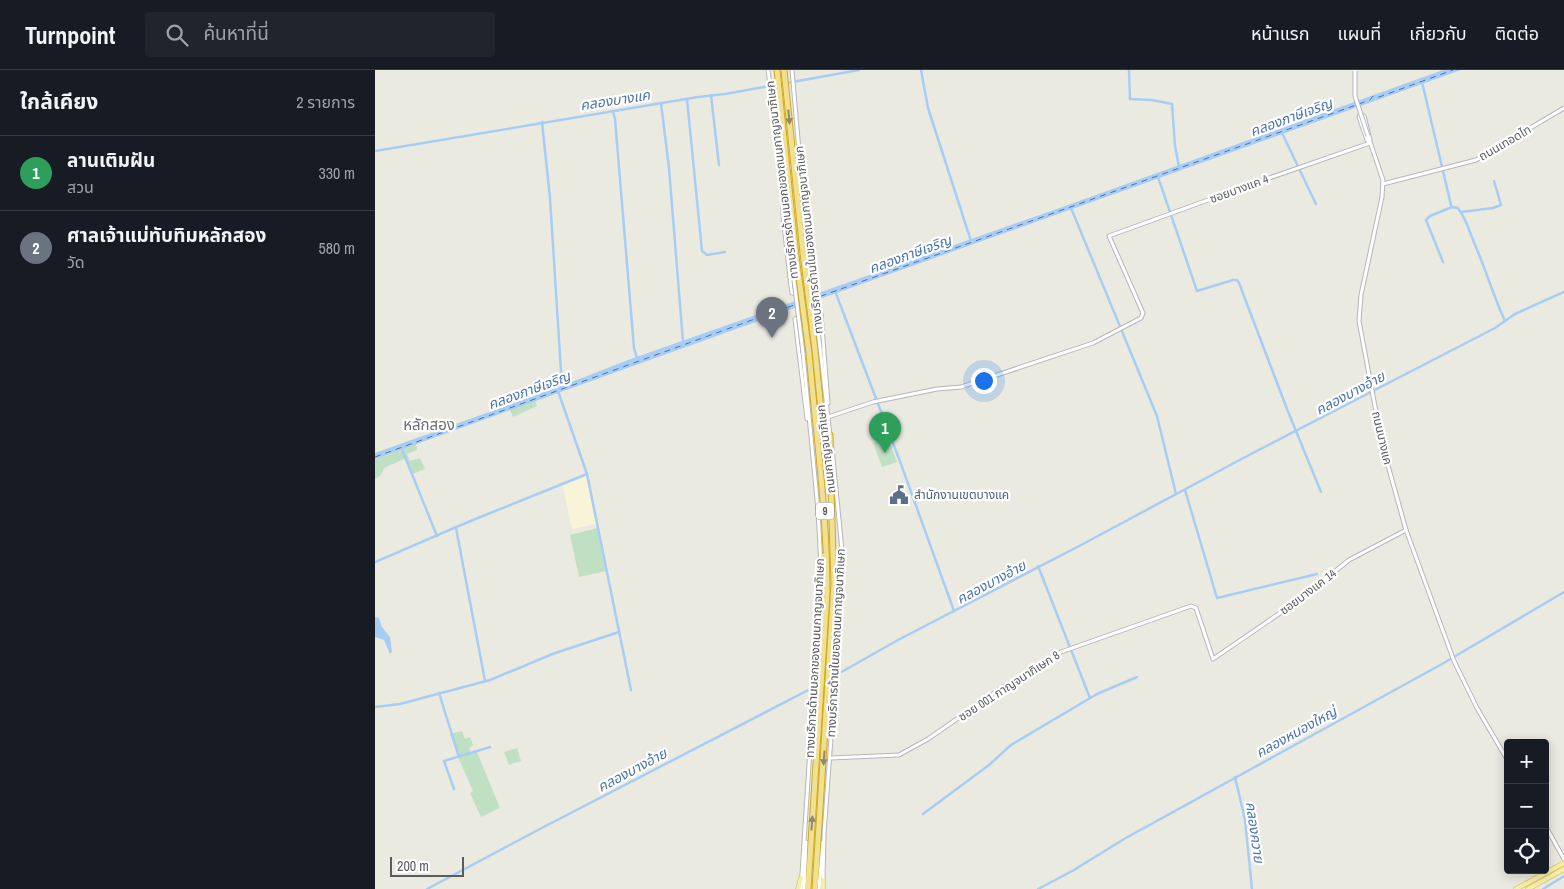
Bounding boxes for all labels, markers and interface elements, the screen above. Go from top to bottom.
search box [145,12,495,57]
text: Turnpoint [25,19,115,51]
text: ค้นหาที่นี่ [203,20,269,46]
icon: search [163,21,191,49]
text: หน้าแรก [1251,21,1309,46]
text: แผนที่ [1337,21,1381,46]
text: เกี่ยวกับ [1409,21,1467,46]
text: ติดต่อ [1495,21,1539,46]
street label: ทางบริการด้านนอกของถนนกาญจนาภิเษก [762,80,802,280]
water label: คลองบางแค [579,85,652,114]
text: ใกล้เคียง [20,87,98,116]
text: 2 รายการ [296,91,355,113]
water label: คลองภาษีเจริญ [1248,93,1336,140]
one-way arrow [785,109,793,125]
street label: ถนนเทอดไท [1476,122,1534,164]
street label: ทางบริการด้านในของถนนกาญจนาภิเษก [791,145,827,335]
text: ลานเติมฝัน [67,147,155,173]
text: 1 [32,162,40,184]
text: 330 m [319,162,355,184]
street label: ซอยบางแค 4 [1207,171,1271,207]
text: สวน [67,176,94,198]
text: ศาลเจ้าแม่ทับทิมหลักสอง [67,222,266,248]
water label: คลองภาษีเจริญ [867,230,955,277]
text: 2 [32,237,40,259]
text: 580 m [319,237,355,259]
text: วัด [67,251,85,273]
pin: 2 [756,297,788,338]
water label: คลองภาษีเจริญ [486,366,574,413]
water label: คลองบางอ้าย [1312,366,1389,419]
your location [971,368,997,394]
street label: ถนนกาญจนาภิเษก [813,404,839,494]
street label: ถนนบางแค [1368,410,1396,466]
pin: 1 [869,412,901,453]
district label: หลักสอง [403,414,455,435]
public building icon: สำนักงานเขตบางแค [888,484,910,506]
place label: สำนักงานเขตบางแค [914,487,1009,503]
road number: 9 [816,502,834,520]
street label: ทางบริการด้านในของถนนกาญจนาภิเษก [823,548,849,738]
water label: คลองบางอ้าย [953,555,1030,608]
street label: ทางบริการด้านนอกของถนนกาญจนาภิเษก [802,558,828,758]
street label: ซอยบางแค 14 [1276,565,1340,619]
street label: ซอย 001 กาญจนาภิเษก 8 [955,647,1063,725]
water label: คลองหนองใหญ่ [1252,701,1341,762]
map controls [1504,739,1549,874]
button: + [1504,739,1549,784]
water label: คลองบางอ้าย [594,743,671,796]
one-way arrow [819,750,827,766]
button: − [1504,784,1549,829]
water label: คลองควาย [1242,800,1268,865]
one-way arrow [809,815,817,831]
button: locate [1504,829,1549,874]
scale bar [390,854,464,877]
text: 200 m [397,857,429,875]

